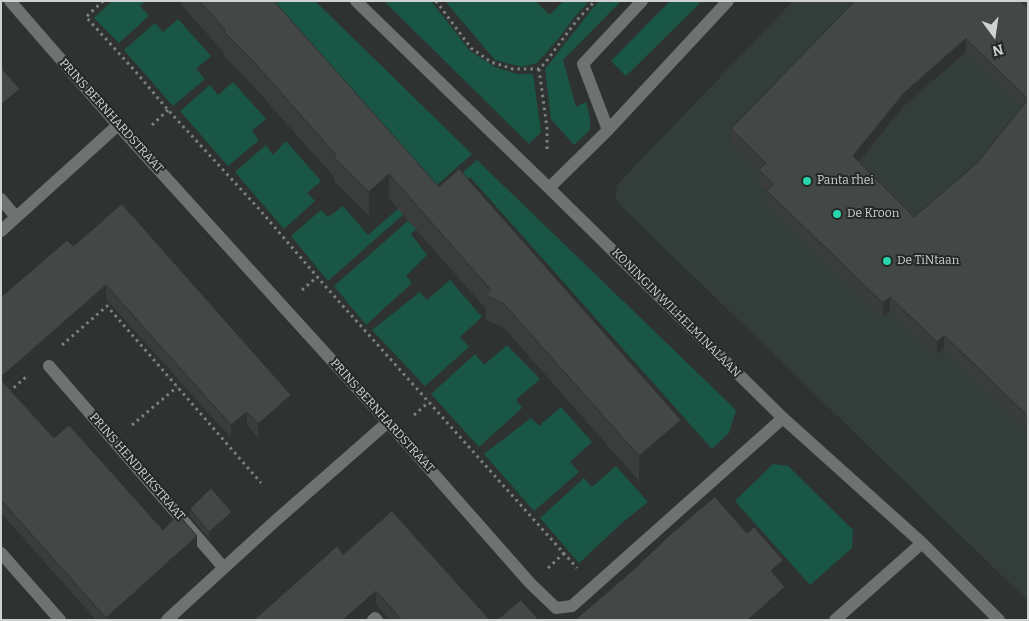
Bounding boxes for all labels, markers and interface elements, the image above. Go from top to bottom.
north arrow [969,10,1019,60]
text: N [990,40,1005,60]
street label: PRINS BERNHARDSTRAAT [56,56,166,176]
place label: Panta rhei [817,174,874,188]
marker: Panta rhei [801,175,813,187]
place label: De Kroon [847,207,899,221]
marker: De Kroon [831,208,843,220]
street label: KONINGIN WILHELMINALAAN [609,246,743,380]
place label: De TiNtaan [897,254,959,268]
marker: De TiNtaan [881,255,893,267]
street label: PRINS BERNHARDSTRAAT [327,356,437,476]
street label: PRINS HENDRIKSTRAAT [86,410,188,524]

